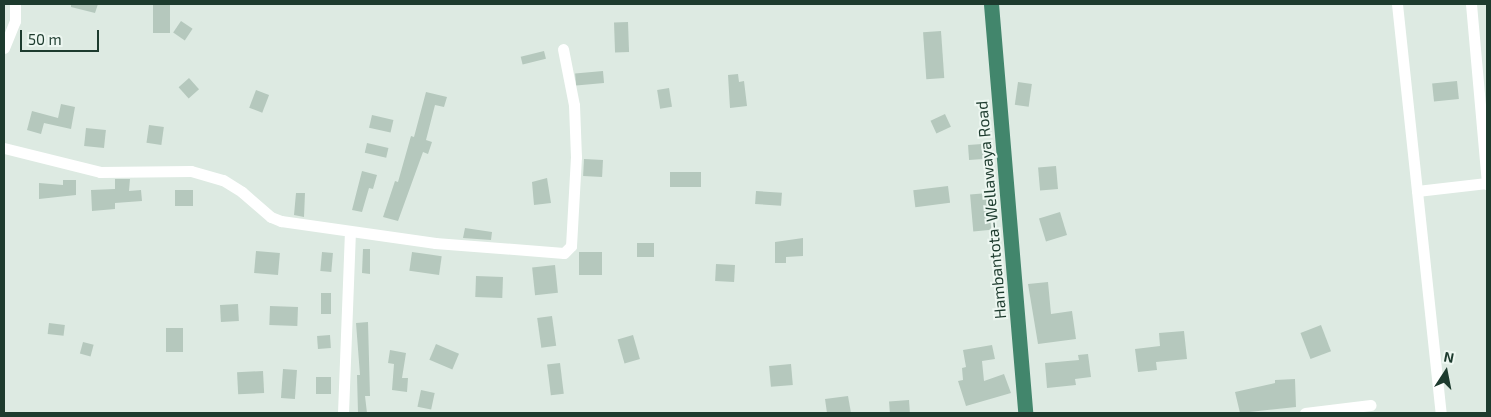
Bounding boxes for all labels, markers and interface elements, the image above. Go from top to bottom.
scale bar [22,20,101,52]
text: 50 m [28,30,62,48]
street label: Hambantota-Wellawaya Road [972,100,1010,320]
north arrow [1421,347,1471,397]
text: N [1442,347,1456,366]

